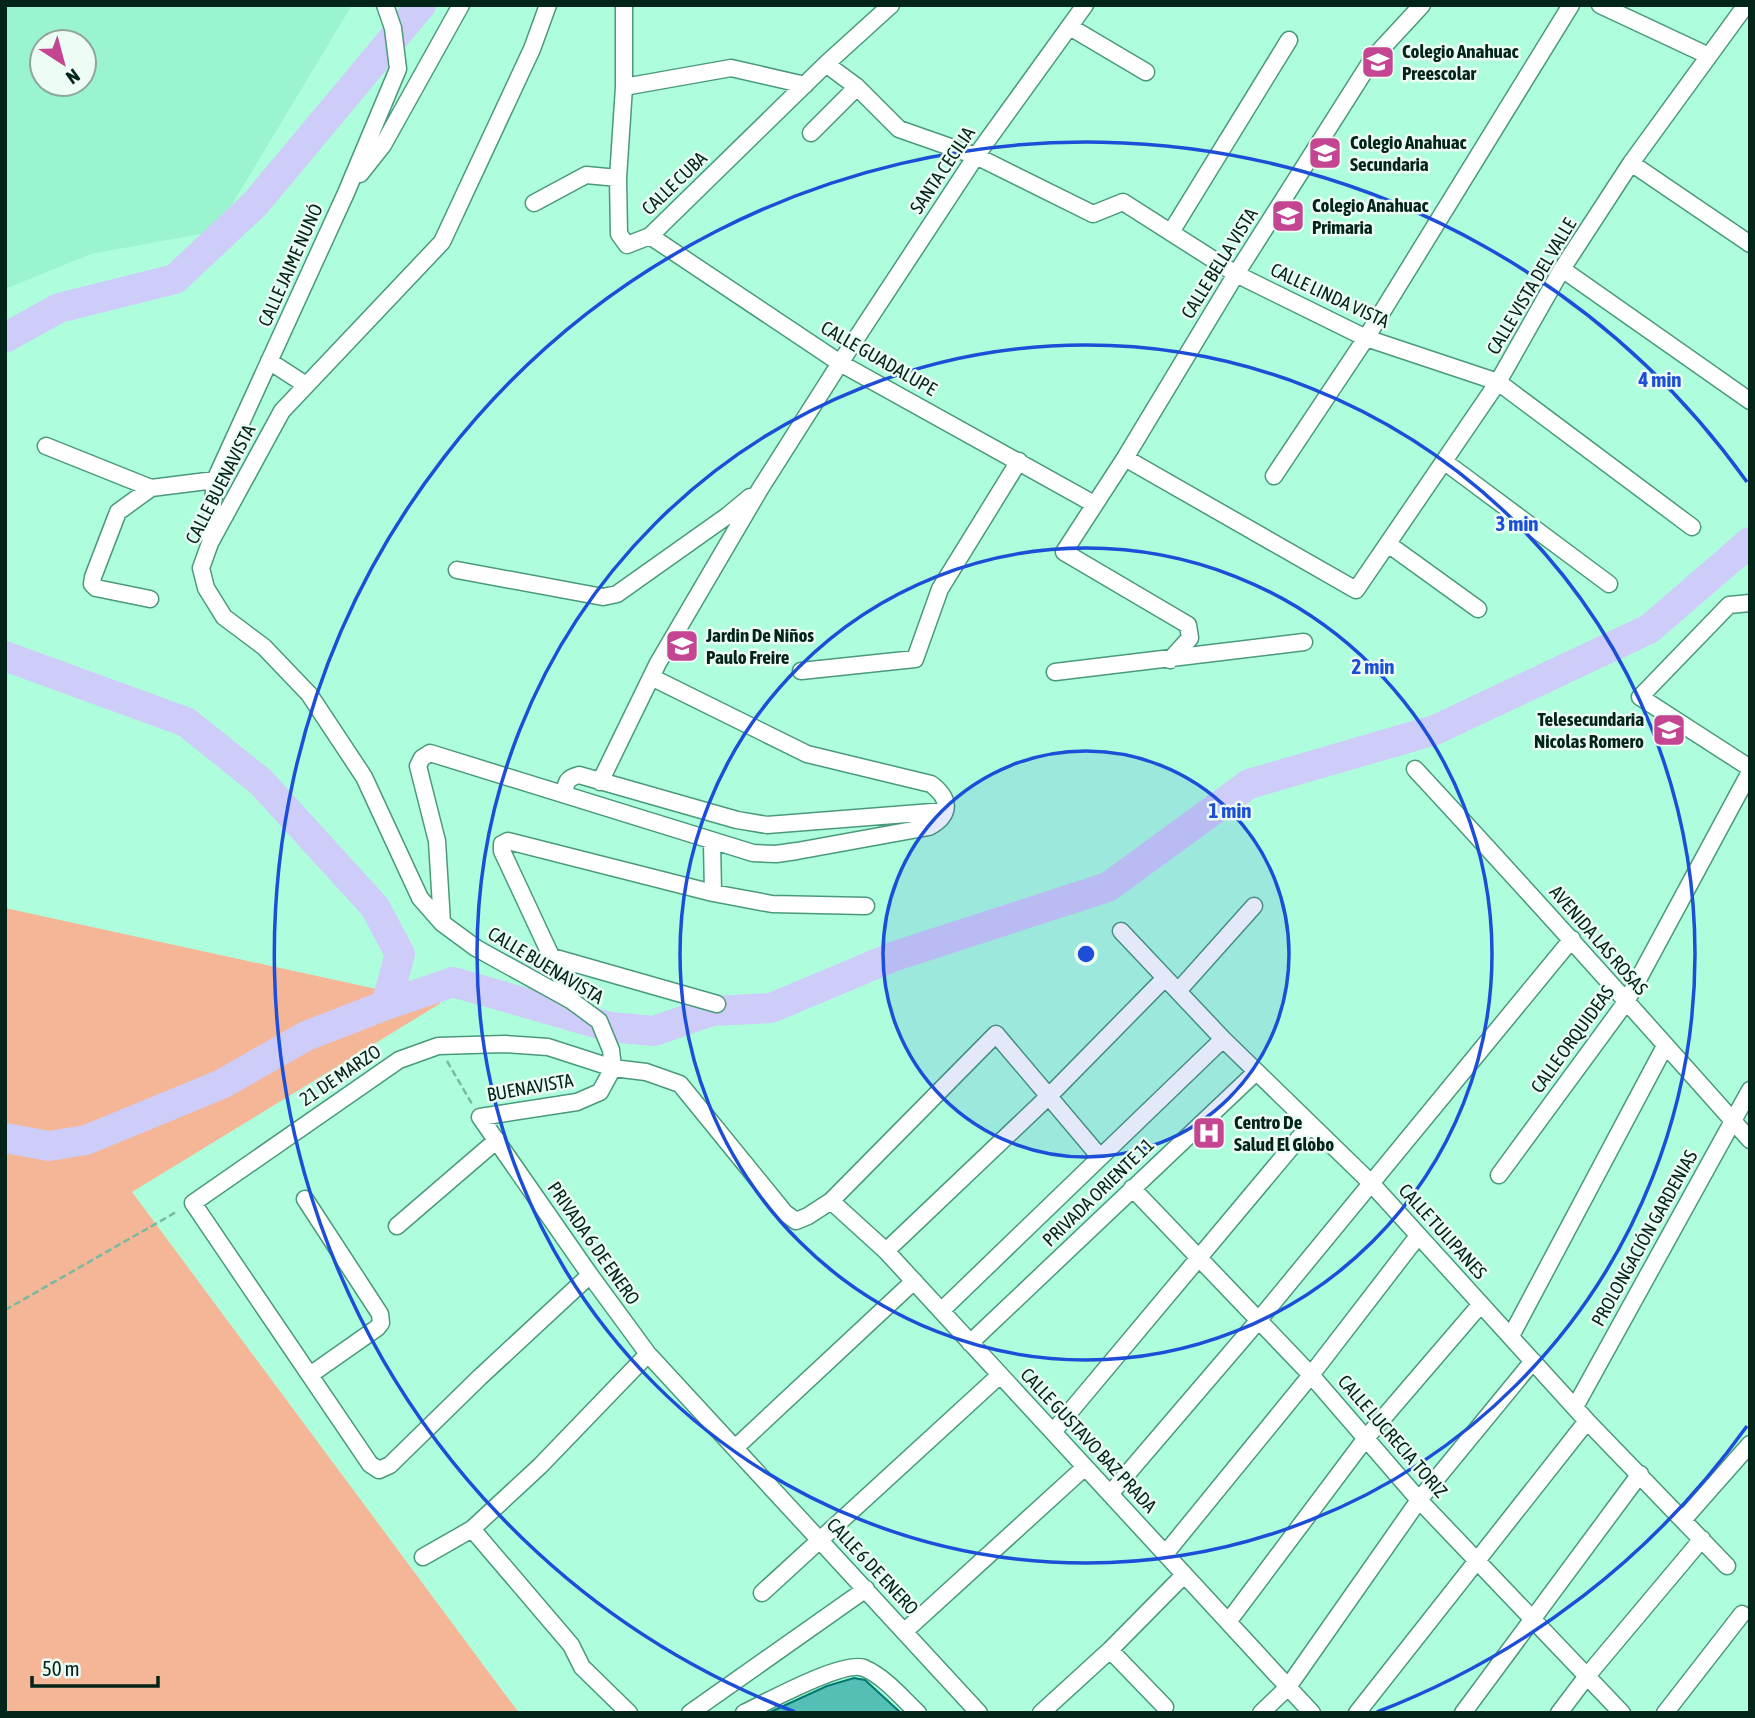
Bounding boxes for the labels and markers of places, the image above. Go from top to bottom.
place label: Colegio Anahuac Preescolar [1402,40,1519,84]
school or university icon: Colegio Anahuac Preescolar [1359,43,1397,81]
place label: Colegio Anahuac Secundaria [1350,131,1467,175]
school or university icon: Colegio Anahuac Secundaria [1306,134,1344,172]
place label: Colegio Anahuac Primaria [1312,194,1429,238]
school or university icon: Colegio Anahuac Primaria [1269,197,1307,235]
place label: Jardin De Niños Paulo Freire [705,624,814,668]
school or university icon: Jardin De Niños Paulo Freire [663,627,701,665]
place label: Telesecundaria Nicolas Romero [1534,708,1644,752]
school or university icon: Telesecundaria Nicolas Romero [1650,711,1688,749]
centre of rings [1074,942,1098,966]
place label: Centro De Salud El Globo [1234,1111,1334,1155]
hospital icon: Centro De Salud El Globo [1190,1114,1228,1152]

